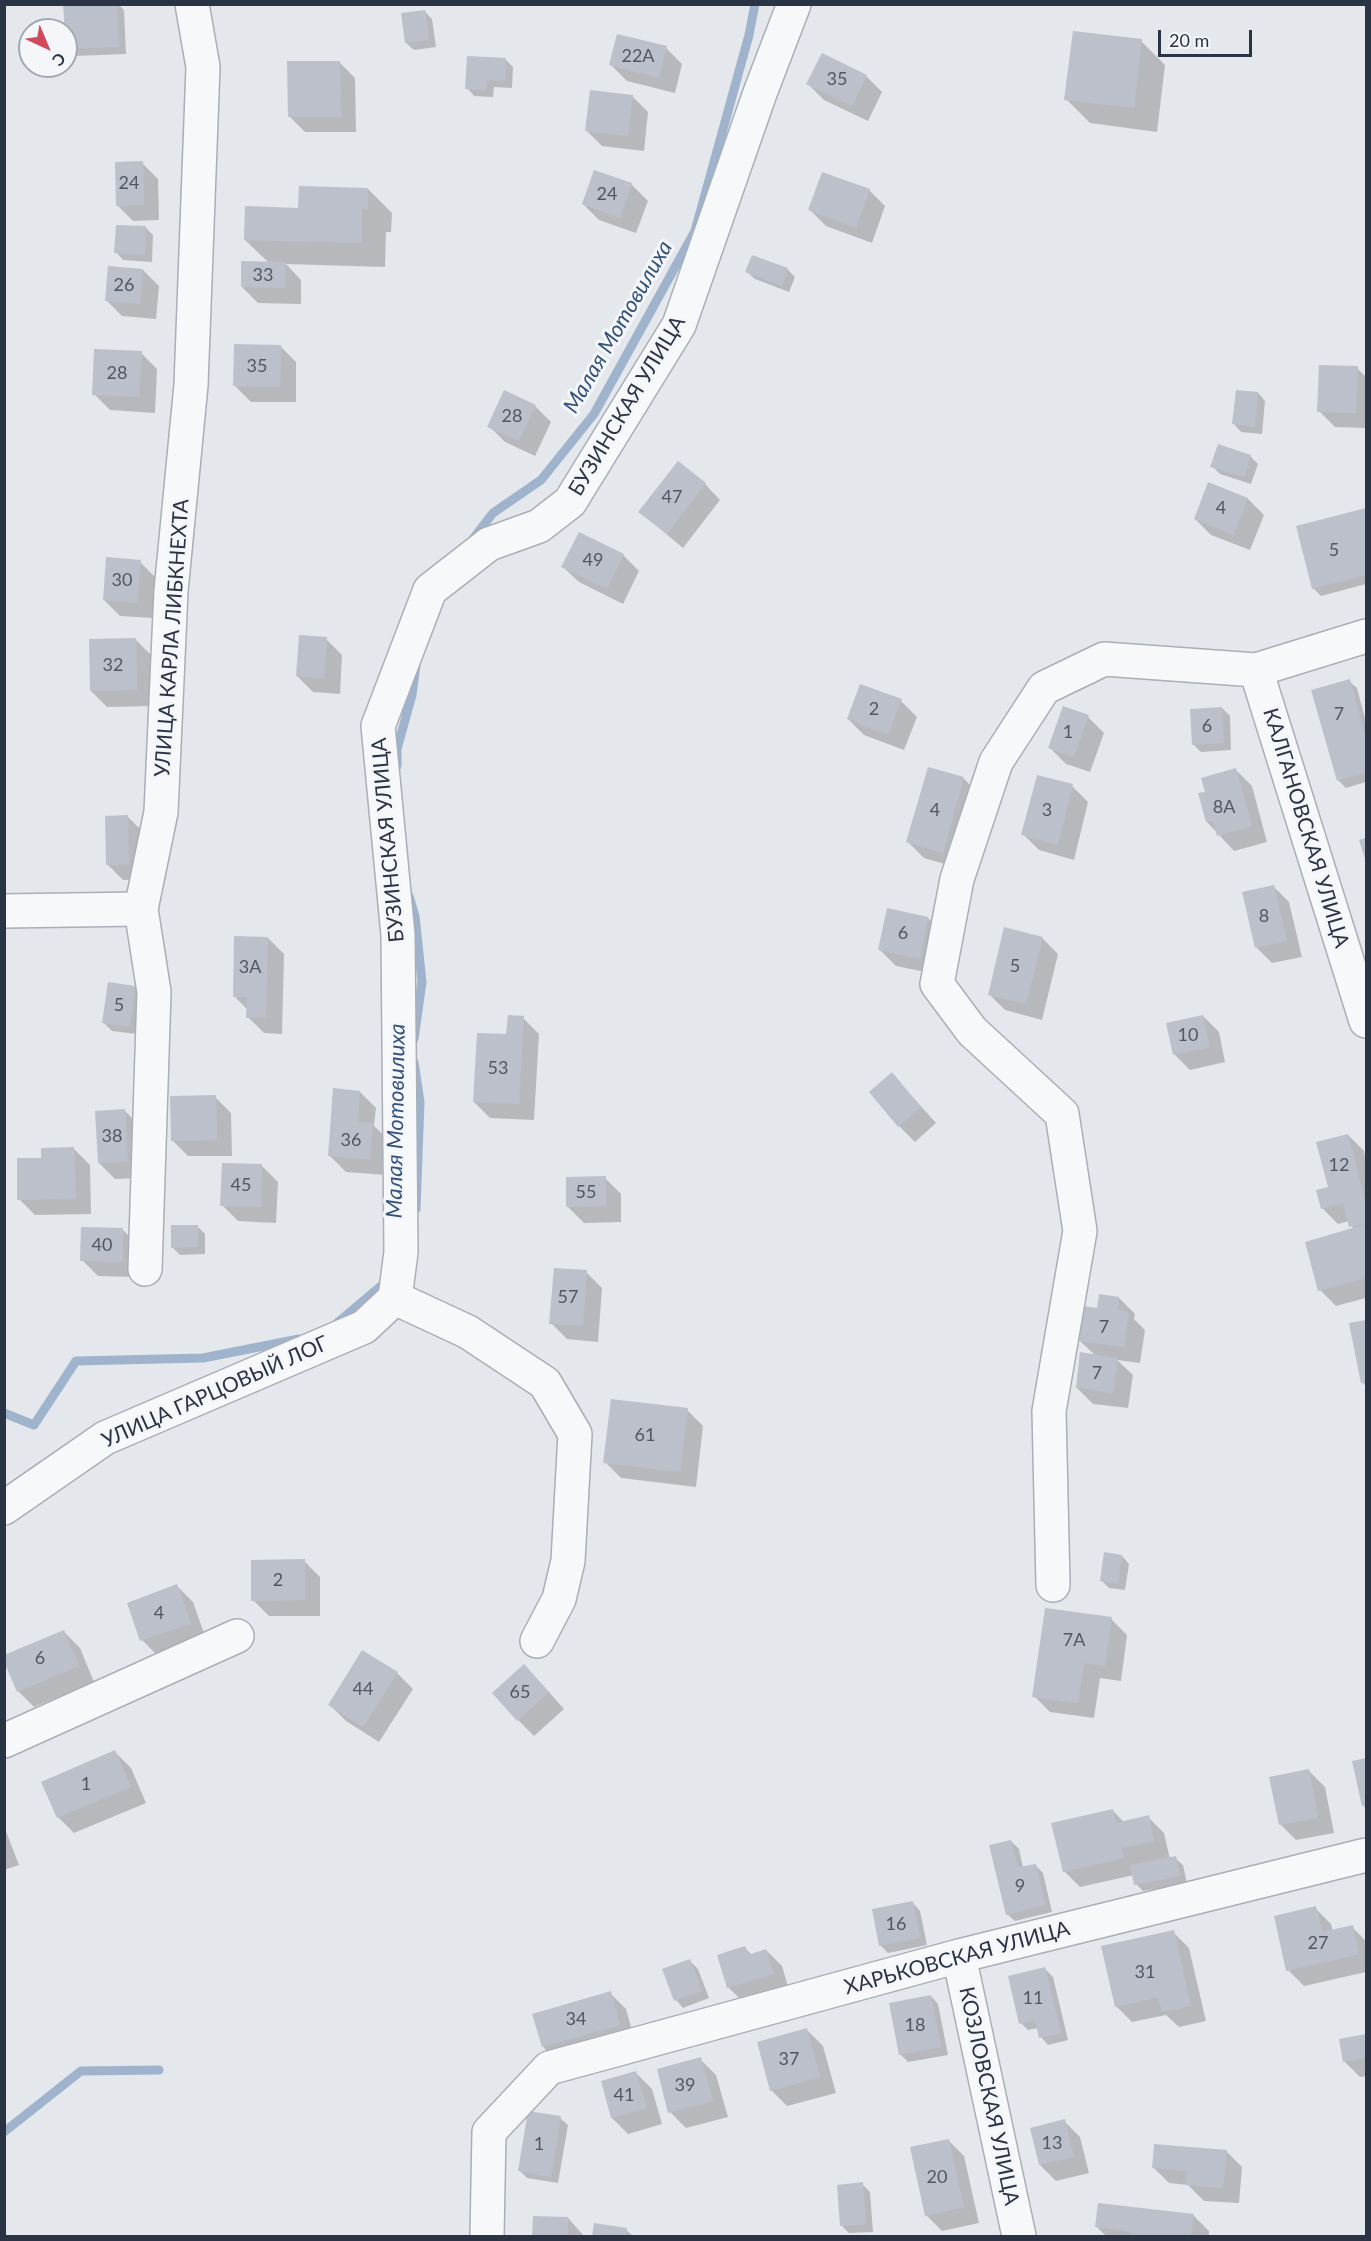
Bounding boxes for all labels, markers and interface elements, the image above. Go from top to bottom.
north arrow [18,18,78,78]
scale bar [1161,18,1256,56]
text: 20 m [1169,29,1209,51]
house number: 22А [621,45,655,67]
text: С [49,49,70,70]
house number: 35 [827,68,847,90]
house number: 24 [119,172,139,194]
house number: 24 [597,183,617,205]
water label: Малая Мотовилиха [558,236,678,418]
house number: 33 [253,264,273,286]
house number: 26 [114,274,134,296]
street label: БУЗИНСКАЯ УЛИЦА [563,311,691,501]
house number: 35 [247,355,267,377]
house number: 28 [107,362,127,384]
house number: 28 [502,405,522,427]
house number: 47 [662,486,682,508]
house number: 4 [1216,497,1226,519]
street label: УЛИЦА КАРЛА ЛИБКНЕХТА [150,498,194,778]
house number: 5 [1329,539,1339,561]
house number: 49 [583,549,603,571]
house number: 30 [112,569,132,591]
house number: 32 [103,654,123,676]
house number: 2 [869,698,879,720]
house number: 7 [1334,703,1344,725]
street label: КАЛГАНОВСКАЯ УЛИЦА [1258,705,1354,951]
house number: 6 [1202,715,1212,737]
house number: 1 [1063,721,1073,743]
street label: БУЗИНСКАЯ УЛИЦА [366,737,410,943]
house number: 8А [1213,796,1235,818]
house number: 4 [930,799,940,821]
house number: 3 [1042,799,1052,821]
house number: 8 [1259,905,1269,927]
house number: 6 [898,922,908,944]
house number: 5 [1010,955,1020,977]
house number: 3А [239,956,261,978]
house number: 5 [114,994,124,1016]
water label: Малая Мотовилиха [381,1023,411,1219]
house number: 10 [1178,1024,1198,1046]
house number: 53 [488,1057,508,1079]
house number: 38 [102,1125,122,1147]
house number: 36 [341,1129,361,1151]
house number: 12 [1329,1154,1349,1176]
house number: 45 [231,1174,251,1196]
house number: 55 [576,1181,596,1203]
house number: 40 [92,1234,112,1256]
house number: 57 [558,1286,578,1308]
house number: 7 [1099,1316,1109,1338]
street label: УЛИЦА ГАРЦОВЫЙ ЛОГ [98,1331,332,1453]
house number: 7 [1092,1362,1102,1384]
house number: 61 [635,1424,655,1446]
house number: 2 [273,1569,283,1591]
house number: 4 [154,1602,164,1624]
house number: 7А [1063,1629,1085,1651]
house number: 6 [35,1647,45,1669]
house number: 44 [353,1678,373,1700]
house number: 65 [510,1681,530,1703]
house number: 1 [81,1773,91,1795]
house number: 9 [1015,1875,1025,1897]
house number: 16 [886,1913,906,1935]
street label: ХАРЬКОВСКАЯ УЛИЦА [842,1916,1072,2000]
house number: 27 [1308,1932,1328,1954]
house number: 31 [1135,1961,1155,1983]
street label: КОЗЛОВСКАЯ УЛИЦА [953,1984,1025,2208]
house number: 11 [1023,1987,1043,2009]
house number: 34 [566,2008,586,2030]
house number: 18 [905,2014,925,2036]
house number: 37 [779,2048,799,2070]
house number: 39 [675,2074,695,2096]
house number: 41 [614,2084,634,2106]
house number: 13 [1042,2132,1062,2154]
house number: 1 [534,2133,544,2155]
house number: 20 [927,2166,947,2188]

